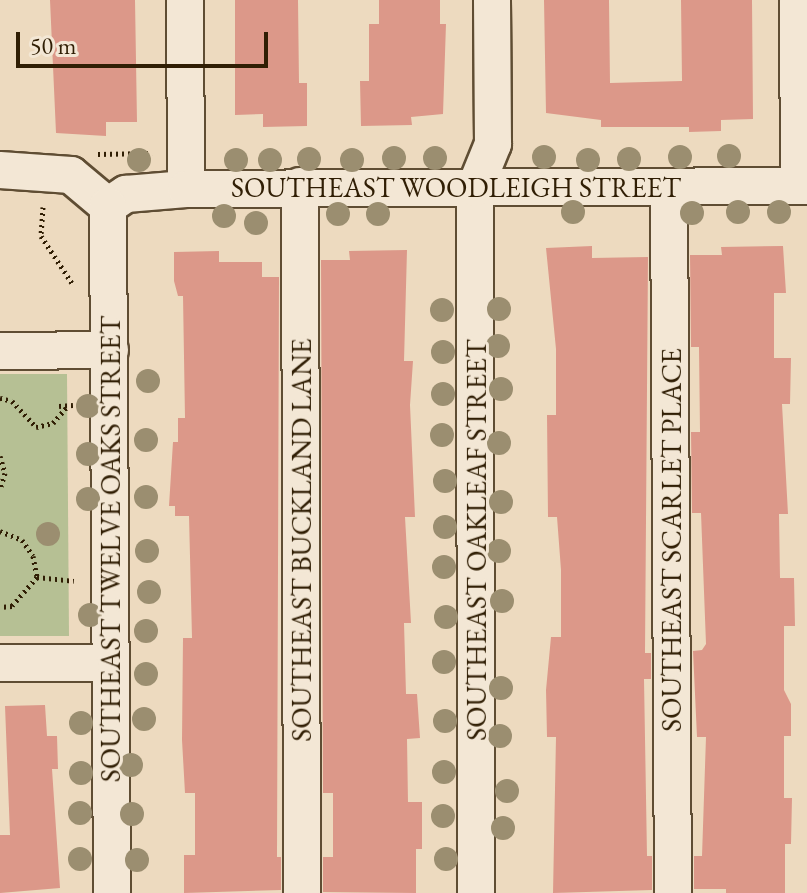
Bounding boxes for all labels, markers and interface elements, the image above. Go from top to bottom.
scale bar [20,16,272,66]
text: 50 m [30,30,77,61]
street label: SOUTHEAST WOODLEIGH STREET [231,170,681,204]
street label: SOUTHEAST TWELVE OAKS STREET [93,316,127,782]
street label: SOUTHEAST BUCKLAND LANE [284,338,318,742]
street label: SOUTHEAST OAKLEAF STREET [459,339,493,741]
street label: SOUTHEAST SCARLET PLACE [654,348,688,732]

